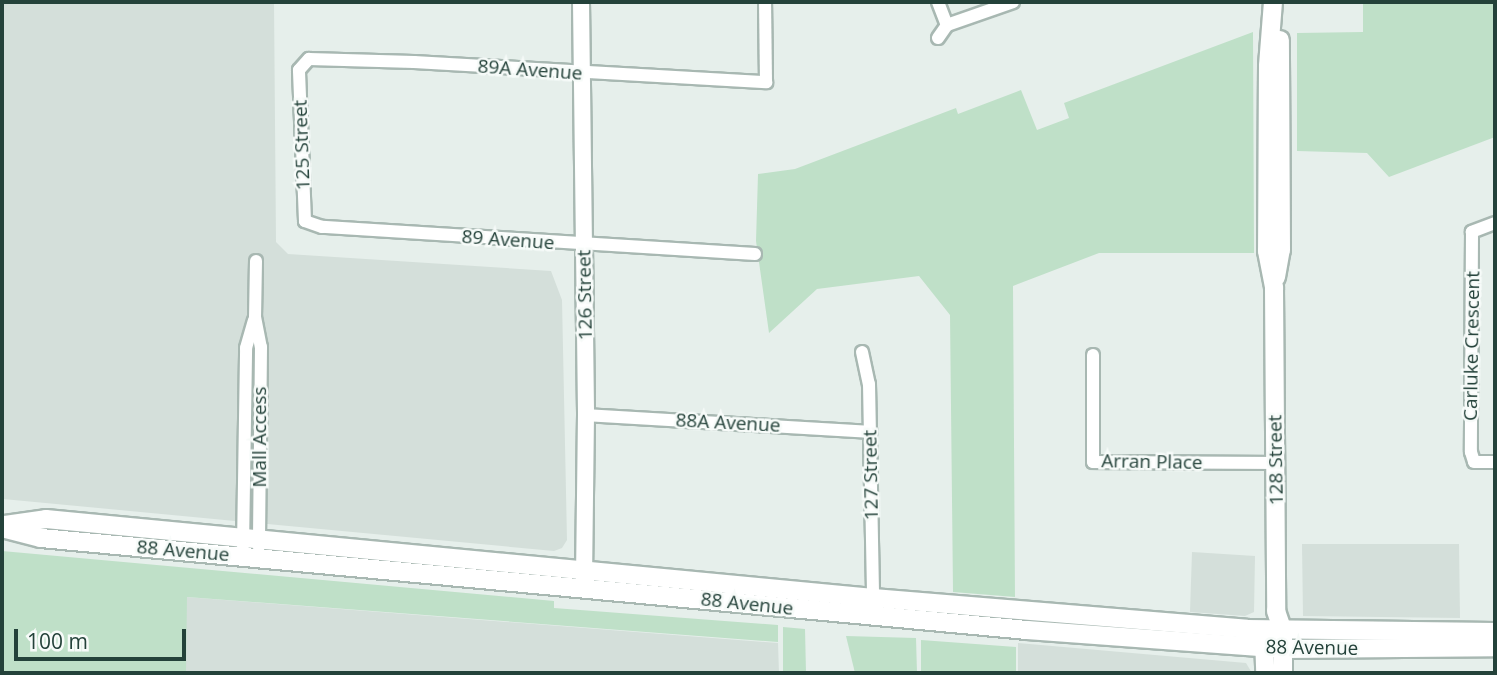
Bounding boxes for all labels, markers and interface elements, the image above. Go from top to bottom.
street label: 89A Avenue [477,55,583,85]
street label: 125 Street [289,99,315,191]
street label: 89 Avenue [461,225,555,255]
street label: 126 Street [573,250,597,340]
street label: Carluke Crescent [1459,271,1485,421]
street label: Mall Access [249,386,271,488]
street label: 88A Avenue [675,409,781,437]
street label: 128 Street [1264,415,1288,505]
street label: 127 Street [859,430,883,520]
street label: Arran Place [1101,450,1203,474]
street label: 88 Avenue [136,536,230,566]
street label: 88 Avenue [700,588,794,620]
scale bar [18,616,189,660]
text: 100 m [27,627,88,655]
street label: 88 Avenue [1265,636,1359,660]

